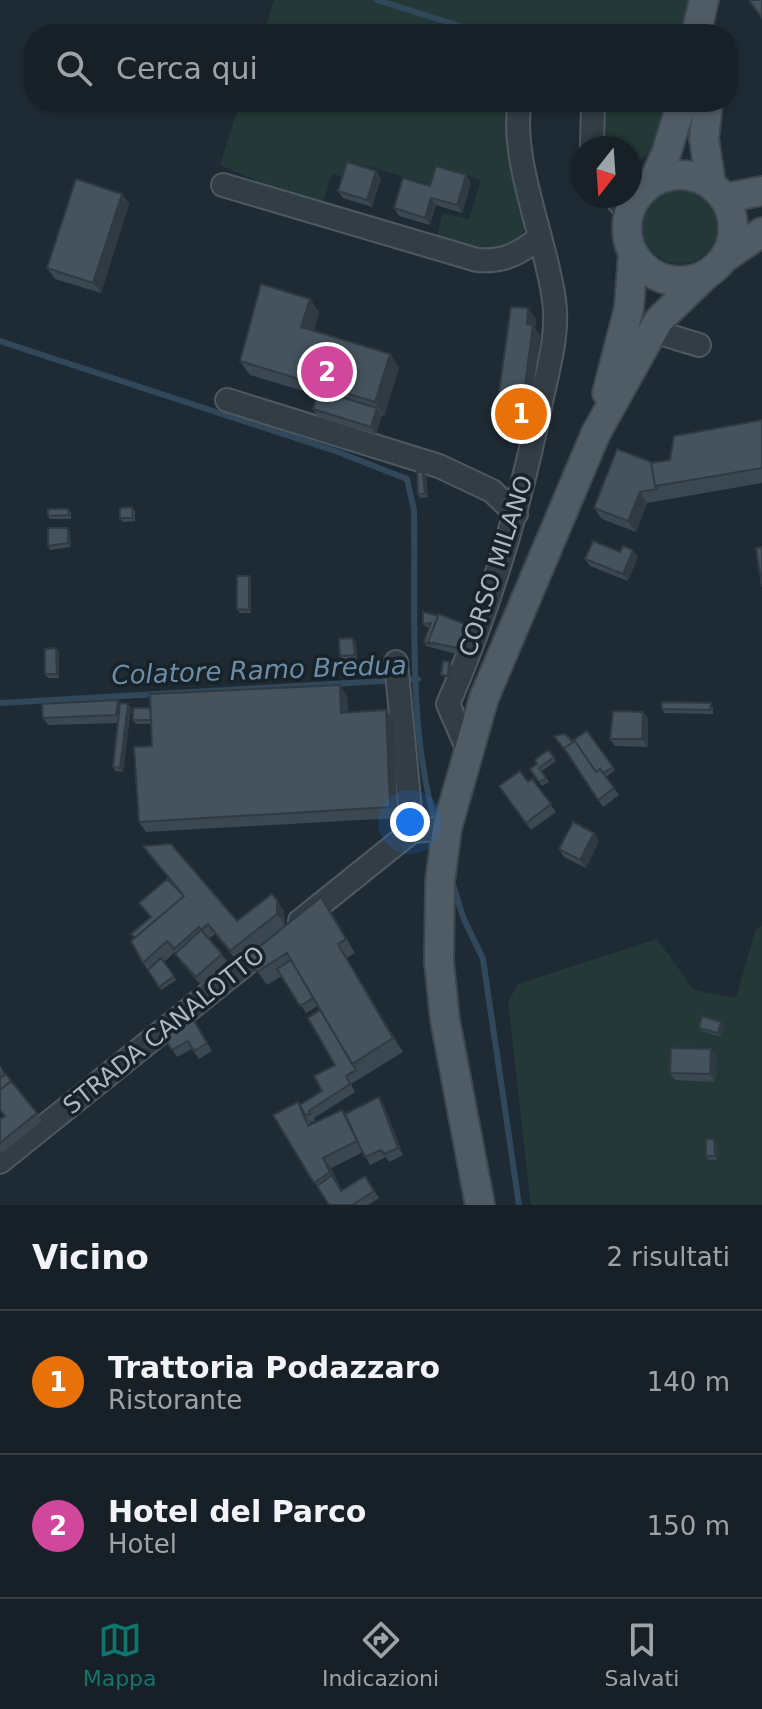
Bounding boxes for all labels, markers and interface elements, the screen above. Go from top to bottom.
search box [24,24,738,112]
icon: search [52,46,96,90]
text: Cerca qui [116,51,258,86]
north arrow [570,136,642,208]
pin: 2 [301,342,353,402]
pin: 1 [495,384,547,444]
street label: CORSO MILANO [453,472,539,660]
water label: Colatore Ramo Bredua [111,650,407,690]
your location [390,802,430,842]
street label: STRADA CANALOTTO [58,940,270,1120]
text: Vicino [32,1237,149,1277]
text: 2 risultati [606,1242,730,1272]
text: Trattoria Podazzaro [108,1350,440,1385]
text: 1 [49,1367,67,1397]
text: 140 m [647,1367,730,1397]
text: Ristorante [108,1385,242,1415]
text: Hotel del Parco [108,1494,366,1529]
text: 2 [49,1511,67,1541]
text: 150 m [647,1511,730,1541]
text: Hotel [108,1529,177,1559]
tab: Mappa [83,1618,157,1691]
tab: Indicazioni [322,1618,439,1691]
tab: Salvati [605,1618,679,1691]

